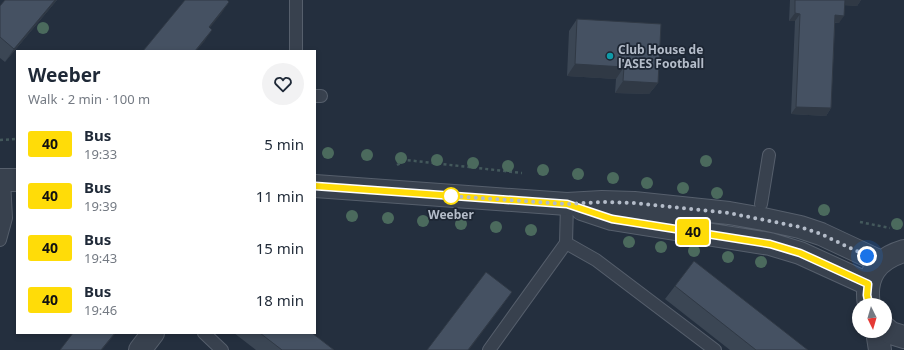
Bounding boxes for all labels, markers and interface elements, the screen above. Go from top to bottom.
place label: Club House de l'ASES Football [618,41,704,72]
marker: Club House de l'ASES Football [605,51,615,61]
text: Weeber [28,62,101,88]
button: heart [262,63,304,105]
text: Walk · 2 min · 100 m [28,90,150,108]
text: Bus [84,125,111,145]
text: 40 [42,134,58,153]
text: 5 min [264,134,304,154]
text: 19:33 [84,145,117,163]
text: Bus [84,177,111,197]
text: 40 [42,186,58,205]
text: 11 min [256,186,304,206]
marker: Weeber [442,187,460,205]
text: 19:39 [84,197,117,215]
place label: Weeber [428,206,475,223]
line badge: 40 [675,219,711,245]
text: 40 [685,222,701,241]
text: Bus [84,229,111,249]
text: 40 [42,238,58,257]
text: 15 min [256,238,304,258]
your location [857,246,877,266]
text: 19:43 [84,249,117,267]
text: Bus [84,281,111,301]
text: 40 [42,290,58,309]
text: 18 min [256,290,304,310]
north arrow [852,298,892,338]
map controls [852,298,892,338]
text: 19:46 [84,301,117,319]

